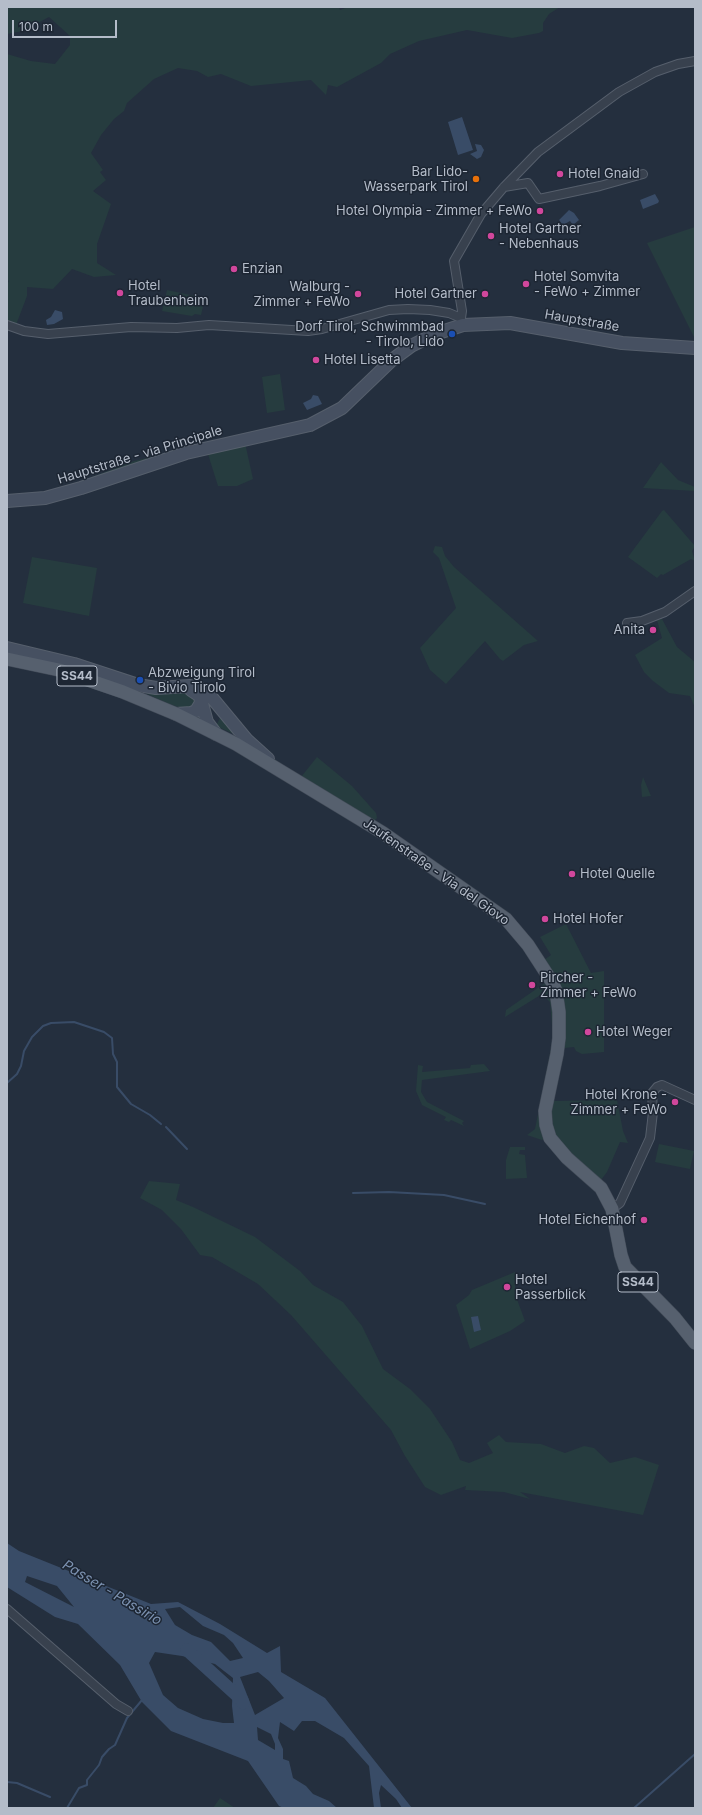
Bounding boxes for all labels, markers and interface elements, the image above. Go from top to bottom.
scale bar [14,12,119,38]
text: 100 m [19,19,53,34]
place label: Bar Lido- Wasserpark Tirol [364,164,468,195]
place label: Hotel Gnaid [568,166,640,182]
marker: Hotel Gnaid [555,169,565,179]
marker: Bar Lido- Wasserpark Tirol [471,174,481,184]
place label: Hotel Olympia - Zimmer + FeWo [336,203,532,219]
marker: Hotel Olympia - Zimmer + FeWo [535,206,545,216]
place label: Hotel Gartner - Nebenhaus [499,221,581,252]
marker: Hotel Gartner - Nebenhaus [486,231,496,241]
place label: Enzian [242,261,283,277]
marker: Enzian [229,264,239,274]
place label: Hotel Somvita - FeWo + Zimmer [534,269,640,300]
place label: Hotel Traubenheim [128,278,209,309]
place label: Walburg - Zimmer + FeWo [253,279,350,310]
marker: Hotel Somvita - FeWo + Zimmer [521,279,531,289]
place label: Hotel Gartner [395,286,477,302]
marker: Hotel Traubenheim [115,288,125,298]
marker: Walburg - Zimmer + FeWo [353,289,363,299]
marker: Hotel Gartner [480,289,490,299]
street label: Hauptstraße [543,307,621,335]
place label: Dorf Tirol, Schwimmbad - Tirolo, Lido [295,319,444,350]
marker: Dorf Tirol, Schwimmbad - Tirolo, Lido [447,329,457,339]
place label: Hotel Lisetta [324,352,400,368]
marker: Hotel Lisetta [311,355,321,365]
street label: Hauptstraße - via Principale [56,423,224,487]
place label: Anita [614,622,645,638]
marker: Anita [648,625,658,635]
place label: Abzweigung Tirol - Bivio Tirolo [148,665,255,696]
road number: SS44 [57,666,97,686]
marker: Abzweigung Tirol - Bivio Tirolo [135,675,145,685]
street label: Jaufenstraße - Via del Giovo [360,815,512,929]
place label: Hotel Quelle [580,866,655,882]
marker: Hotel Quelle [567,869,577,879]
place label: Hotel Hofer [553,911,623,927]
marker: Hotel Hofer [540,914,550,924]
place label: Pircher - Zimmer + FeWo [540,970,637,1001]
marker: Pircher - Zimmer + FeWo [527,980,537,990]
place label: Hotel Weger [596,1024,672,1040]
marker: Hotel Weger [583,1027,593,1037]
place label: Hotel Krone - Zimmer + FeWo [570,1087,667,1118]
marker: Hotel Krone - Zimmer + FeWo [670,1097,680,1107]
place label: Hotel Eichenhof [538,1212,636,1228]
marker: Hotel Eichenhof [639,1215,649,1225]
place label: Hotel Passerblick [515,1272,586,1303]
road number: SS44 [618,1272,658,1292]
marker: Hotel Passerblick [502,1282,512,1292]
water label: Passer - Passirio [59,1557,165,1629]

